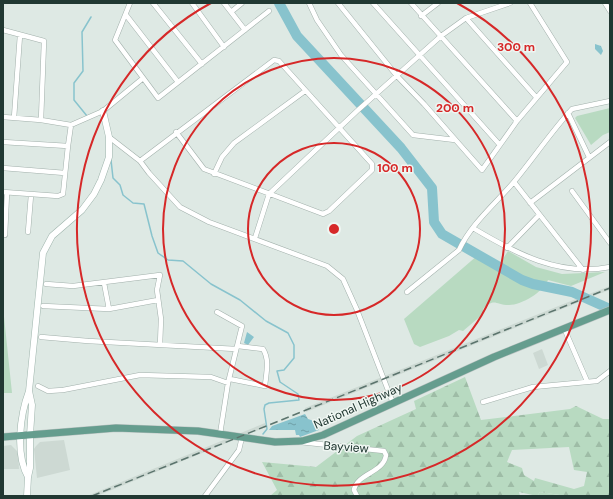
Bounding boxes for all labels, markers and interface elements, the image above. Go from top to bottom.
text: 300 m [497,39,535,55]
text: 200 m [436,100,474,116]
text: 100 m [377,160,413,176]
centre of rings [327,222,341,236]
street label: National Highway [311,379,405,433]
street label: Bayview [323,437,369,457]

